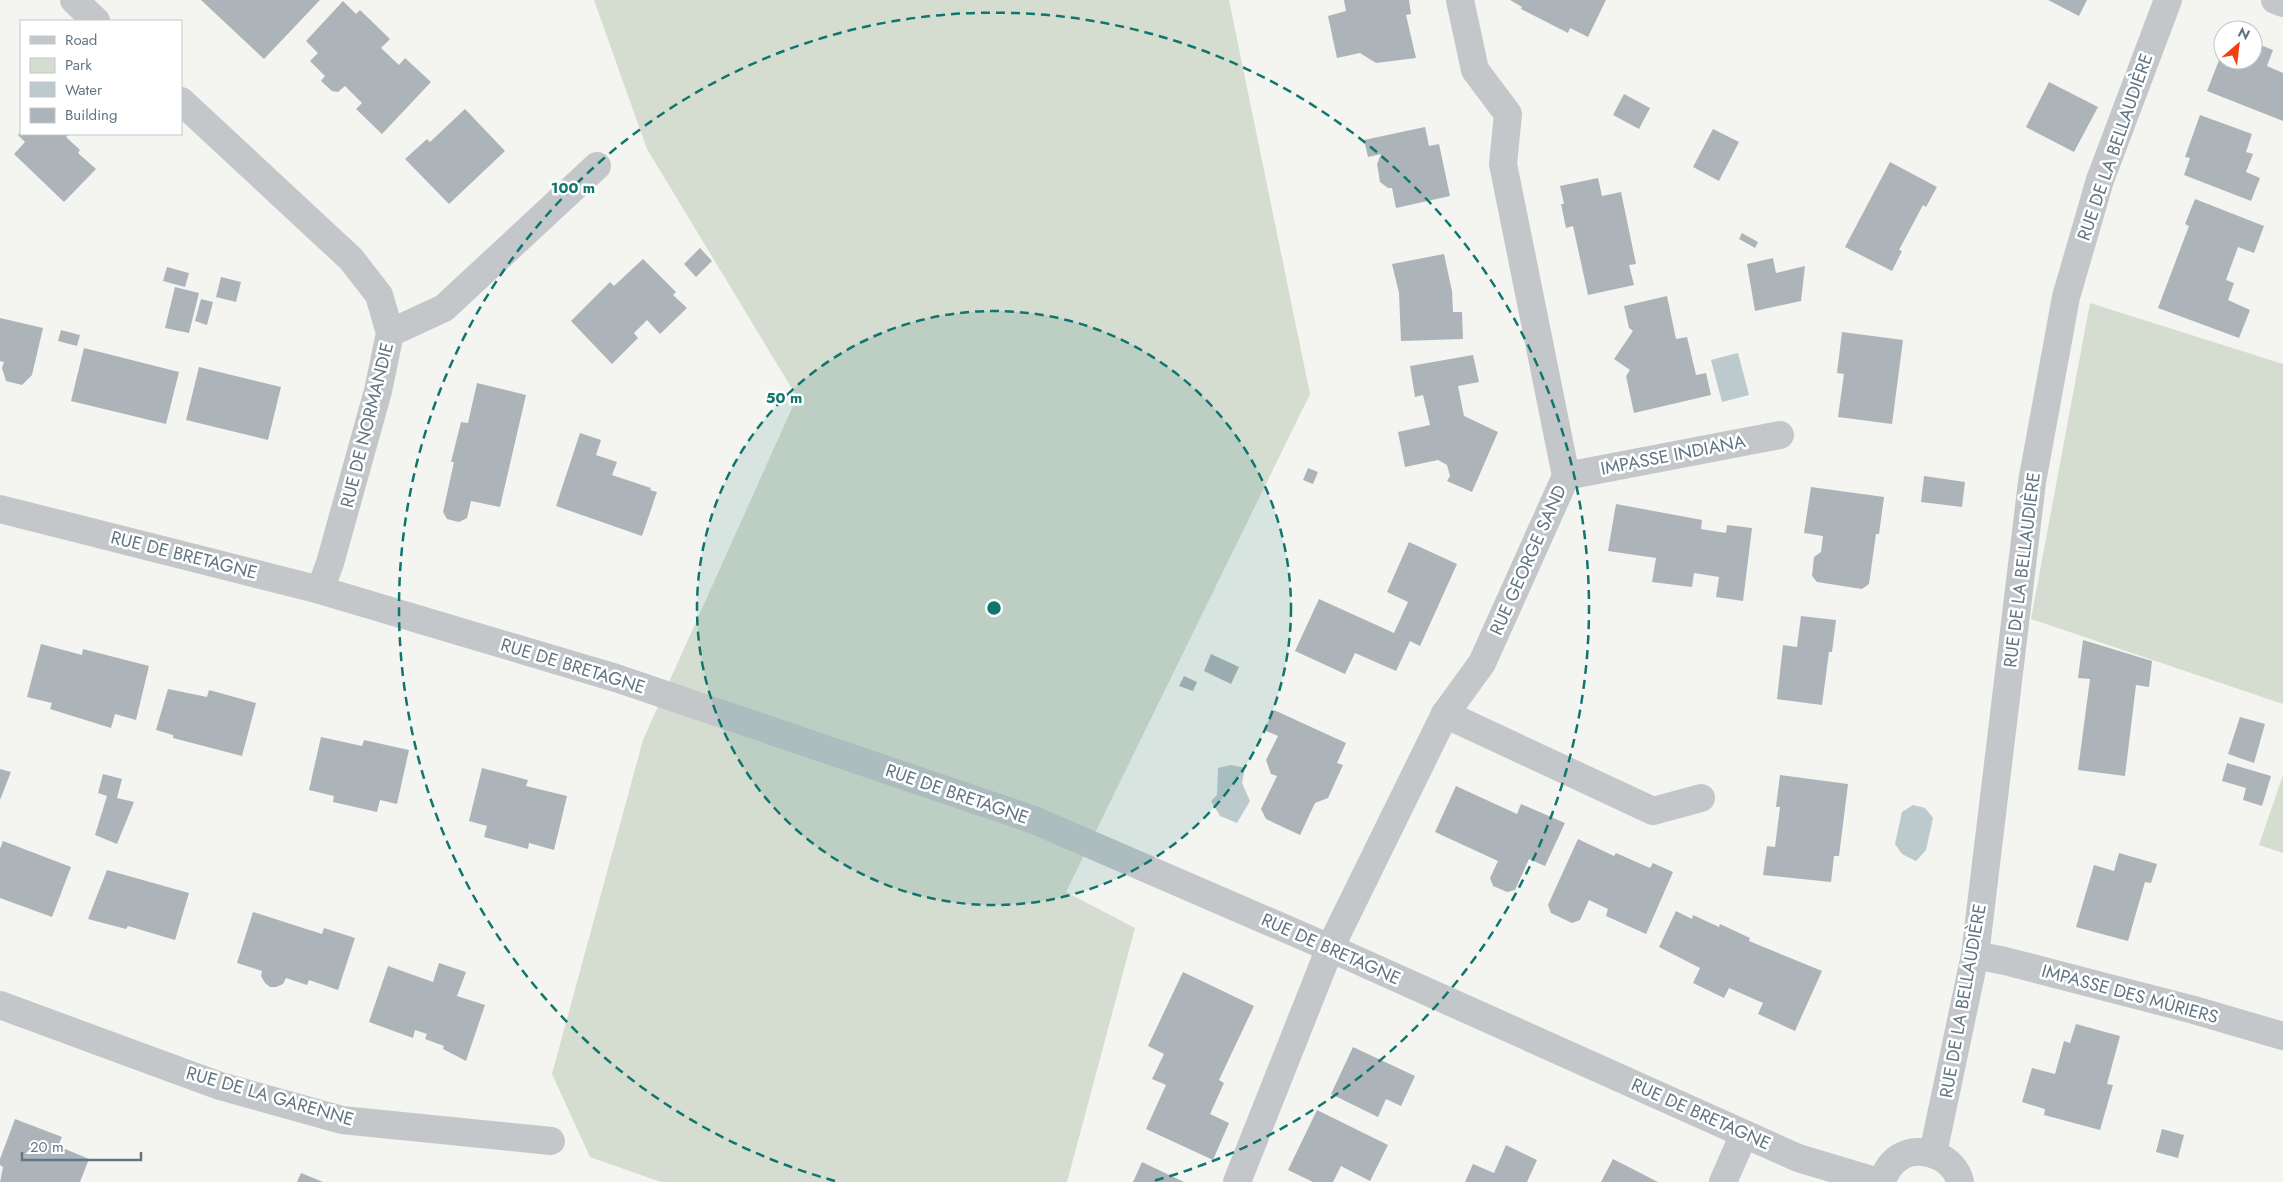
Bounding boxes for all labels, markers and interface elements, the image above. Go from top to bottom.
legend [20,20,182,135]
north arrow [2213,20,2263,70]
text: N [2234,22,2254,45]
text: Road [65,29,97,51]
street label: RUE DE LA BELLAUDIÈRE [2071,50,2159,244]
text: Park [65,54,92,76]
text: Water [65,79,103,101]
text: Building [65,104,117,126]
text: 100 m [551,177,595,199]
street label: RUE DE NORMANDIE [334,340,400,510]
text: 50 m [766,387,802,409]
street label: IMPASSE INDIANA [1598,428,1748,482]
street label: RUE DE LA BELLAUDIÈRE [1997,471,2047,669]
street label: RUE GEORGE SAND [1483,481,1573,639]
street label: RUE DE BRETAGNE [108,524,260,586]
centre of rings [985,599,1003,617]
street label: RUE DE BRETAGNE [498,632,648,700]
street label: RUE DE BRETAGNE [882,757,1032,831]
street label: RUE DE LA BELLAUDIÈRE [1933,902,1993,1100]
street label: RUE DE BRETAGNE [1257,907,1405,991]
street label: IMPASSE DES MÛRIERS [2039,958,2221,1030]
street label: RUE DE LA GARENNE [183,1060,357,1132]
street label: RUE DE BRETAGNE [1627,1072,1775,1156]
scale bar [22,1130,141,1162]
text: 20 m [30,1136,64,1158]

